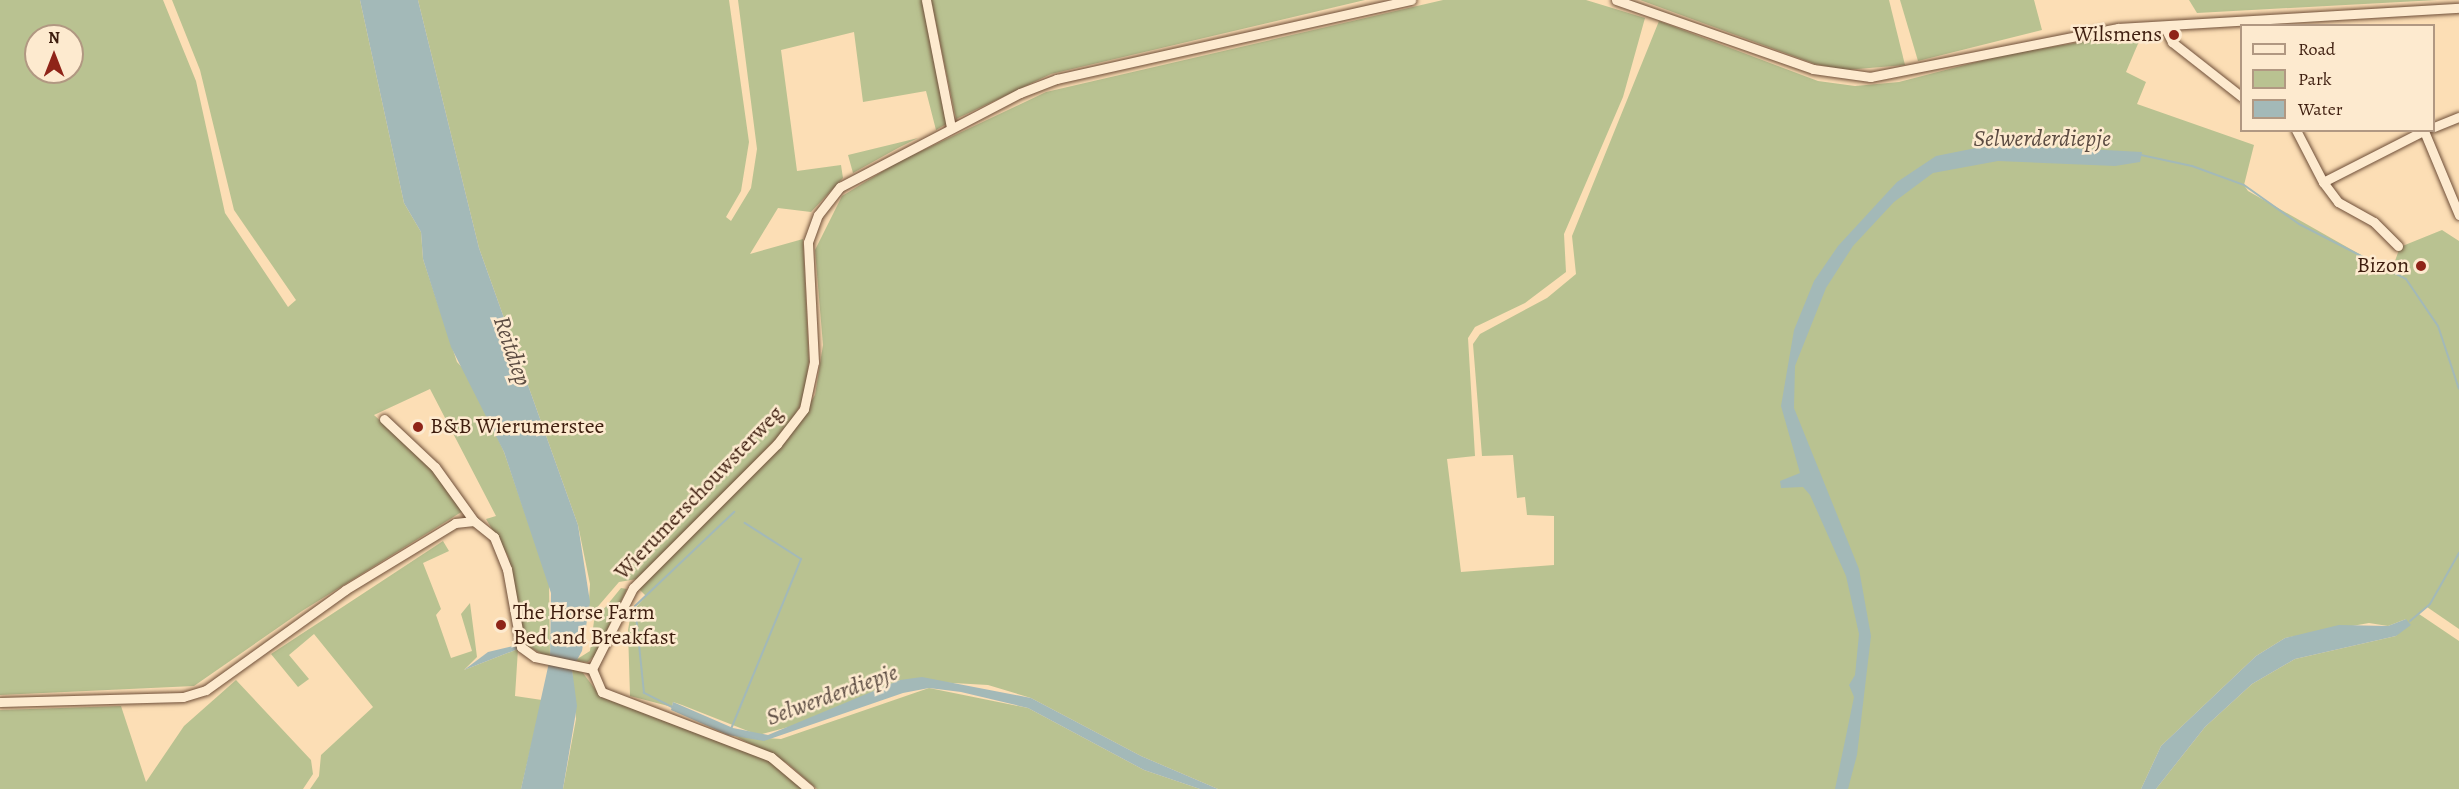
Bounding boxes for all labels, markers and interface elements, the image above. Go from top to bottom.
place label: Wilsmens [2073,22,2162,48]
north arrow [24,24,84,84]
legend [2240,24,2435,132]
text: N [48,27,60,49]
marker: Wilsmens [2167,28,2181,42]
text: Road [2298,37,2335,61]
text: Park [2298,67,2332,91]
text: Water [2298,97,2343,121]
water label: Selwerderdiepje [1973,125,2111,153]
place label: Bizon [2357,253,2409,279]
marker: Bizon [2414,259,2428,273]
water label: Reitdiep [487,312,537,390]
street label: Wierumerschouwsterweg [609,401,789,585]
place label: B&B Wierumerstee [430,414,604,440]
marker: B&B Wierumerstee [411,420,425,434]
place label: The Horse Farm Bed and Breakfast [513,599,676,650]
marker: The Horse Farm Bed and Breakfast [494,618,508,632]
water label: Selwerderdiepje [762,658,902,732]

